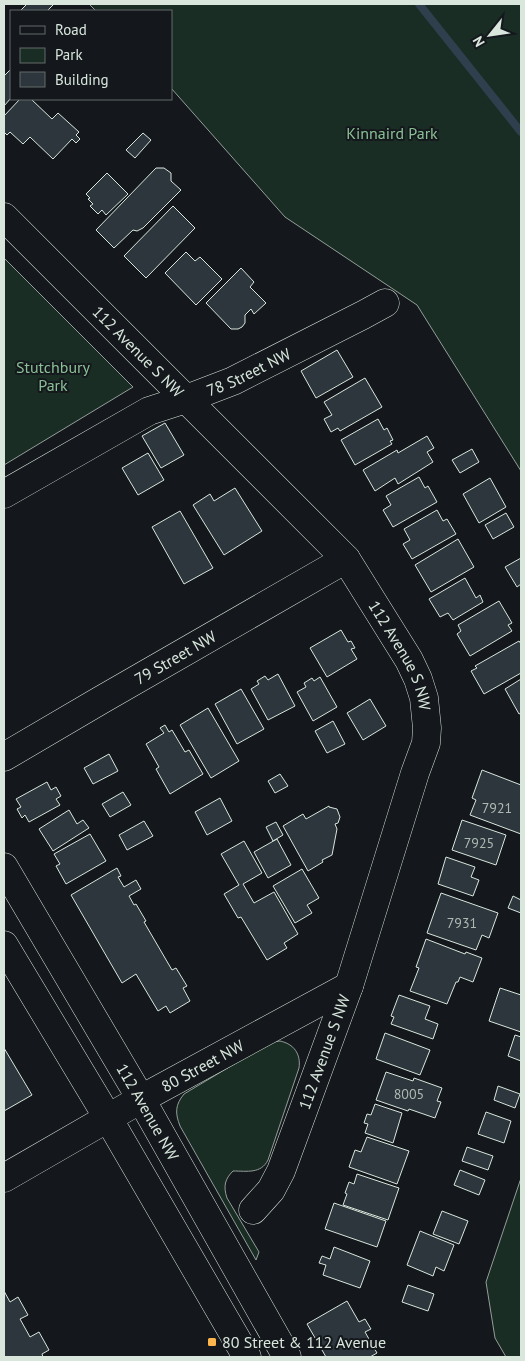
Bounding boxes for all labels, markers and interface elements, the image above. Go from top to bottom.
legend [10,10,172,100]
north arrow [465,10,515,60]
text: Road [55,20,87,39]
text: N [469,33,489,50]
text: Park [55,45,83,64]
text: Building [55,70,109,89]
park label: Kinnaird Park [346,123,438,143]
street label: 112 Avenue S NW [88,301,189,402]
street label: 78 Street NW [203,343,295,400]
park label: Stutchbury Park [16,357,91,395]
street label: 112 Avenue S NW [364,597,435,712]
street label: 79 Street NW [131,626,220,689]
house number: 7921 [482,799,512,817]
house number: 7925 [464,834,494,852]
house number: 7931 [447,914,477,932]
street label: 112 Avenue S NW [294,991,354,1112]
street label: 80 Street NW [158,1035,248,1096]
street label: 112 Avenue NW [112,1060,184,1164]
house number: 8005 [394,1085,424,1103]
place label: 80 Street & 112 Avenue [222,1332,386,1352]
marker: 80 Street & 112 Avenue [206,1336,218,1348]

